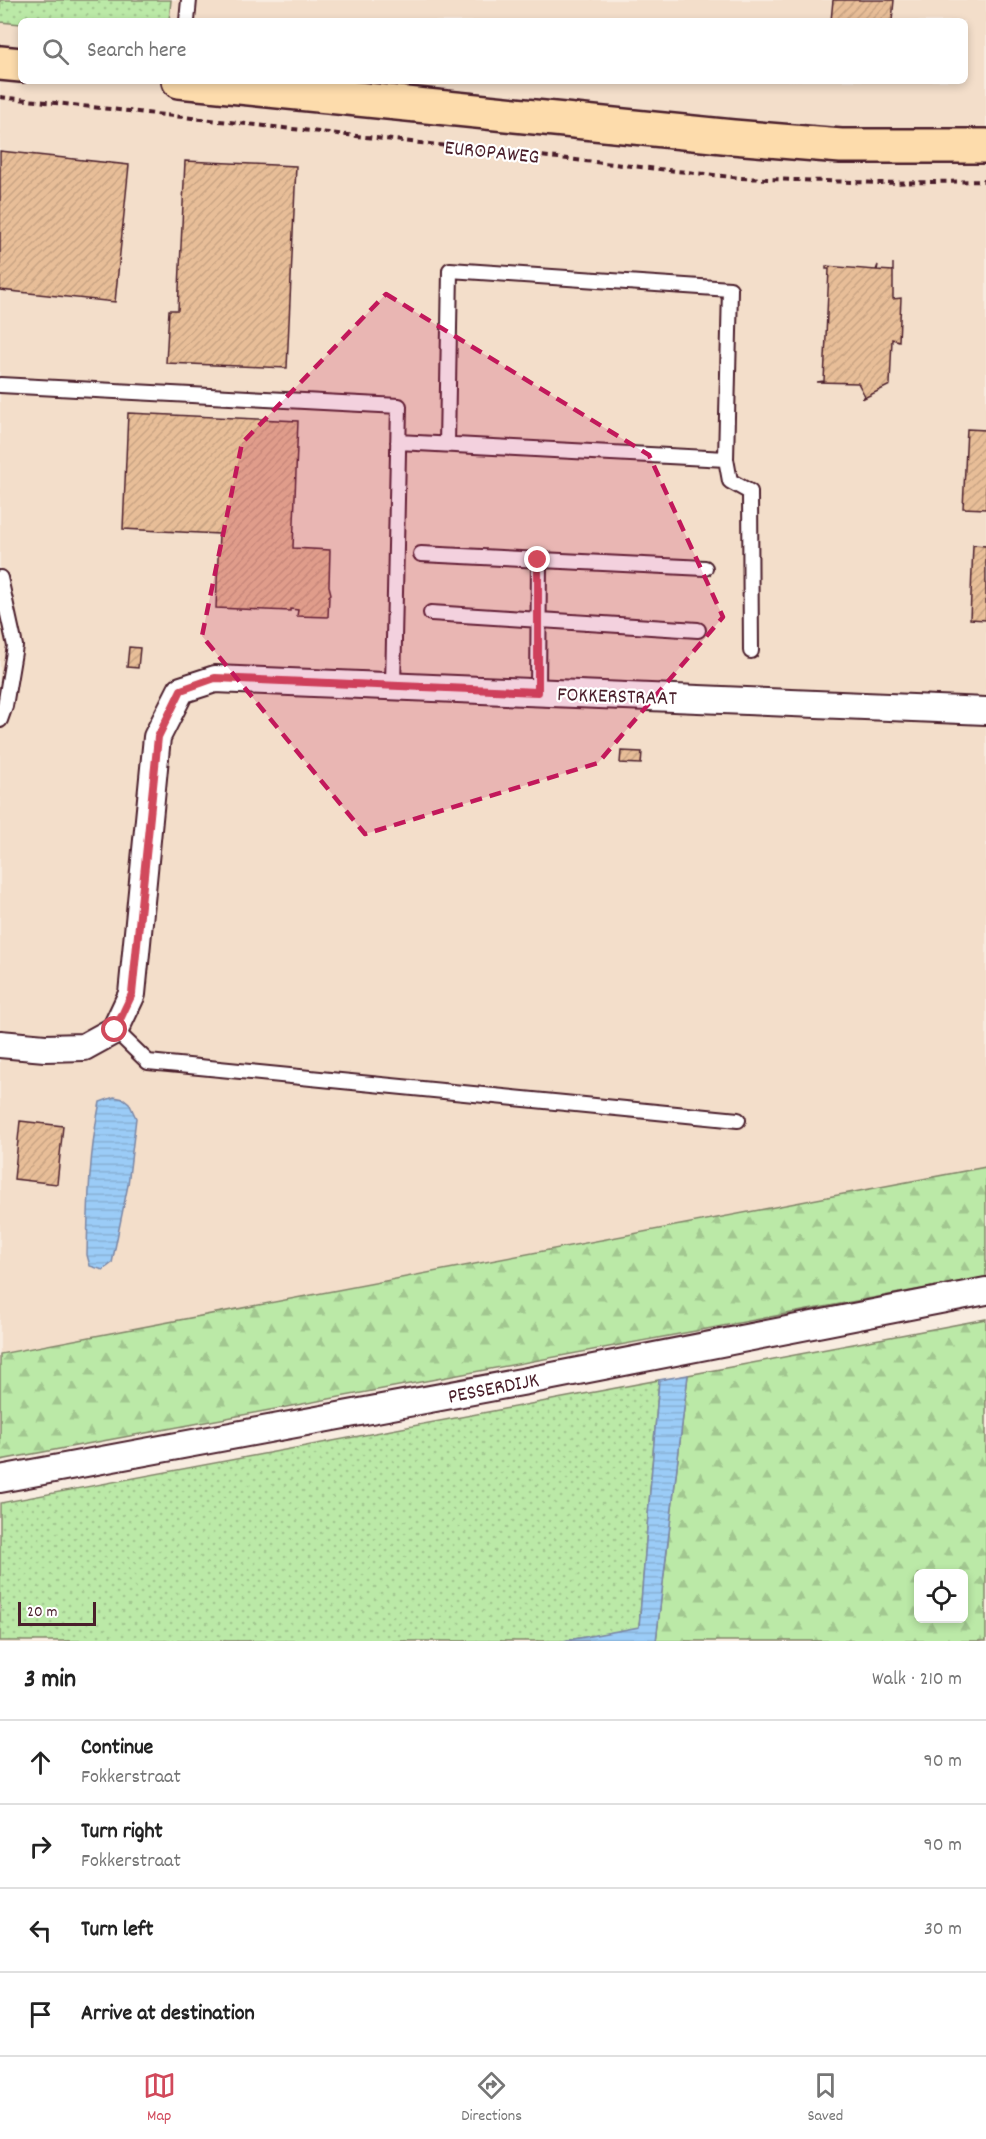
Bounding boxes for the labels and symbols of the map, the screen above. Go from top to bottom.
street label: EUROPAWEG [443,134,541,174]
route end [524,546,550,572]
street label: FOKKERSTRAAT [557,681,678,715]
route start [101,1016,127,1042]
street label: PESSERDIJK [446,1366,542,1413]
scale bar [18,1599,96,1626]

